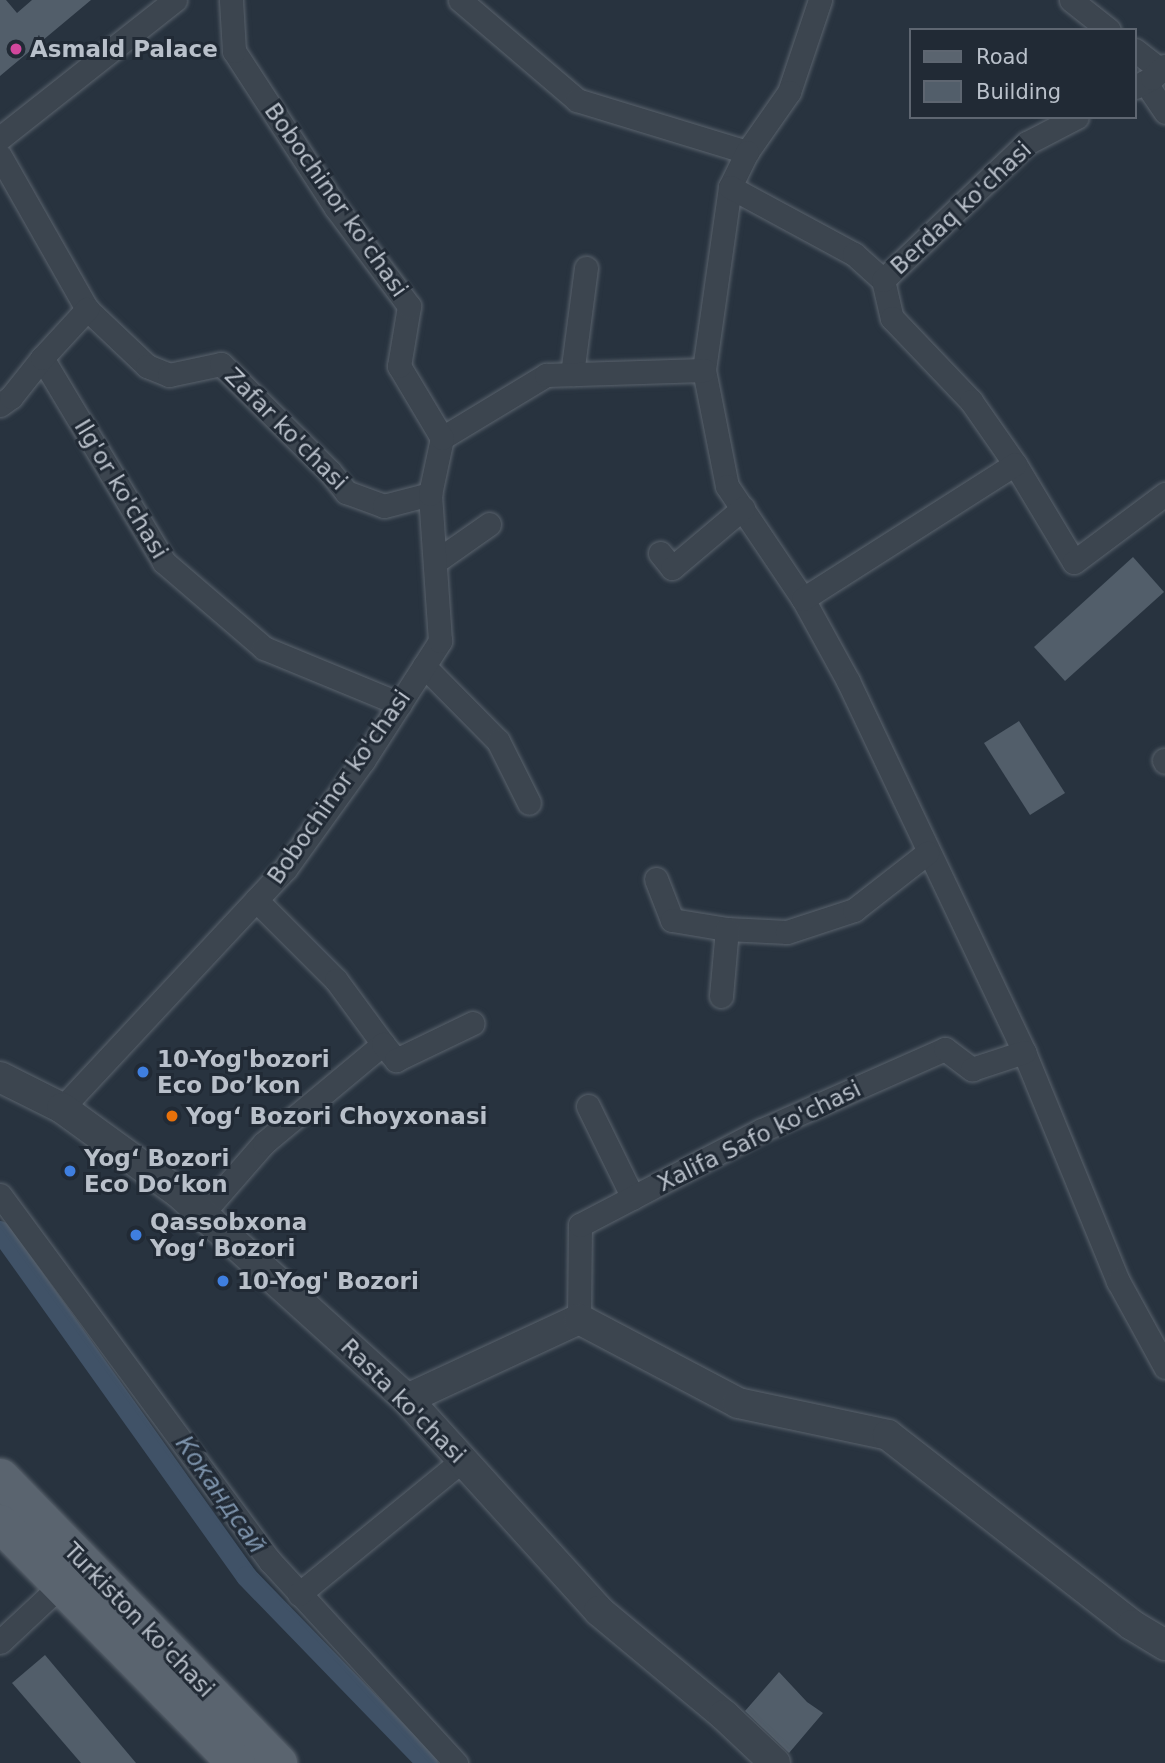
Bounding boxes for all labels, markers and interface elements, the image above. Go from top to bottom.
legend [909,28,1137,119]
place label: Asmald Palace [30,35,218,63]
marker: Asmald Palace [8,41,24,57]
text: Road [976,45,1029,69]
text: Building [976,80,1061,104]
street label: Bobochinor ko'chasi [259,98,413,302]
street label: Berdaq ko'chasi [885,136,1037,280]
street label: Zafar ko'chasi [219,362,353,496]
street label: Ilg'or ko'chasi [69,414,173,564]
street label: Bobochinor ko'chasi [262,685,416,889]
place label: 10-Yog'bozori Eco Do’kon [157,1045,330,1099]
marker: 10-Yog'bozori Eco Do’kon [135,1064,151,1080]
street label: Xalifa Safo ko'chasi [653,1075,865,1197]
place label: Yogʻ Bozori Choyxonasi [186,1102,487,1130]
marker: Yogʻ Bozori Choyxonasi [164,1108,180,1124]
place label: Yogʻ Bozori Eco Doʻkon [84,1144,229,1198]
marker: Yogʻ Bozori Eco Doʻkon [62,1163,78,1179]
place label: Qassobxona Yog‘ Bozori [150,1208,307,1262]
marker: Qassobxona Yog‘ Bozori [128,1227,144,1243]
place label: 10-Yog' Bozori [237,1267,419,1295]
marker: 10-Yog' Bozori [215,1273,231,1289]
street label: Rasta ko'chasi [335,1333,471,1469]
water label: Кокандсай [169,1431,271,1559]
street label: Turkiston ko'chasi [58,1537,220,1703]

